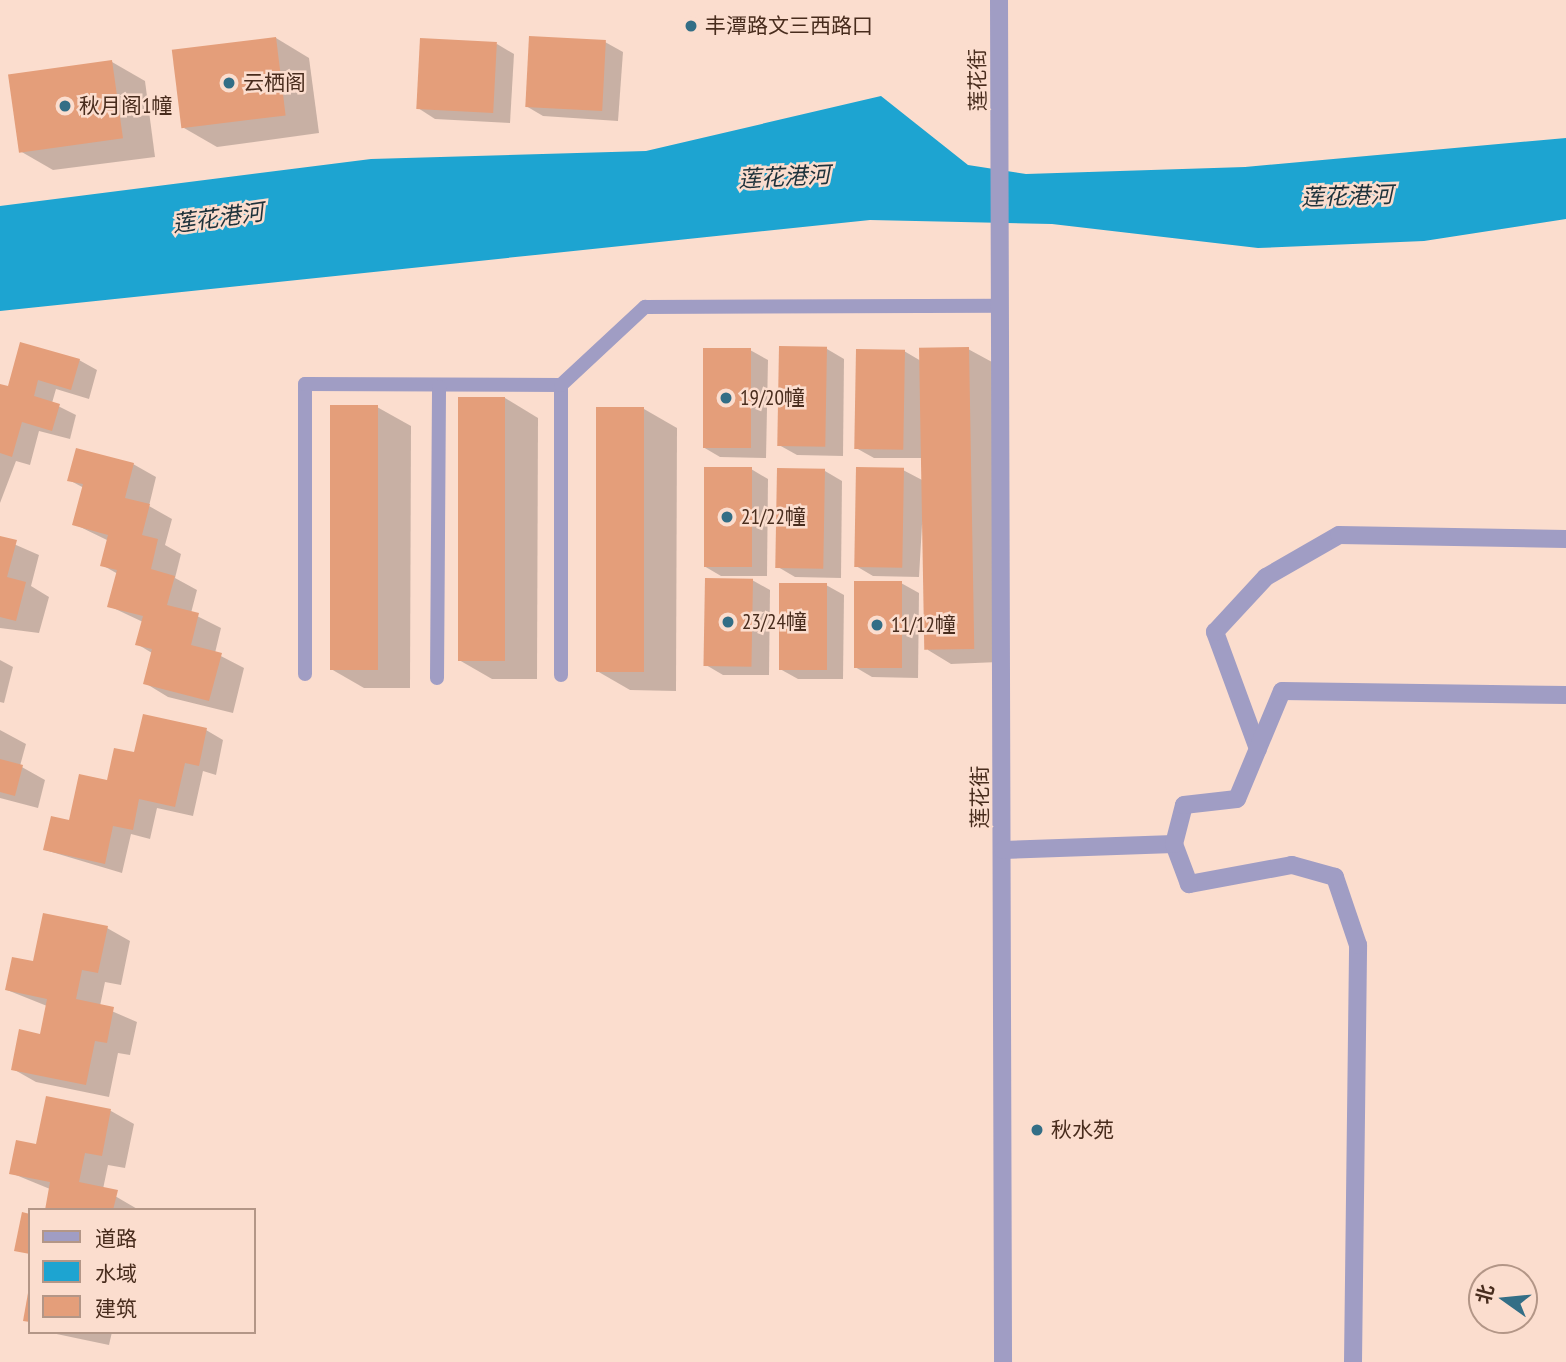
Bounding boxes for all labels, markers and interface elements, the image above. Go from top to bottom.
place label: 丰潭路文三西路口 [705,13,873,39]
marker: 丰潭路文三西路口 [683,18,699,34]
street label: 莲花街 [965,48,991,112]
place label: 云栖阁 [243,70,306,96]
marker: 云栖阁 [221,75,237,91]
place label: 秋月阁1幢 [79,93,172,119]
marker: 秋月阁1幢 [57,98,73,114]
water label: 莲花港河 [737,161,831,193]
water label: 莲花港河 [1301,181,1393,211]
water label: 莲花港河 [171,198,265,238]
place label: 19/20幢 [740,385,805,411]
marker: 19/20幢 [718,390,734,406]
place label: 21/22幢 [741,504,806,530]
marker: 21/22幢 [719,509,735,525]
place label: 23/24幢 [742,609,807,635]
place label: 11/12幢 [891,612,956,638]
marker: 23/24幢 [720,614,736,630]
marker: 11/12幢 [869,617,885,633]
street label: 莲花街 [967,766,993,828]
place label: 秋水苑 [1051,1117,1114,1143]
marker: 秋水苑 [1029,1122,1045,1138]
legend [28,1208,256,1334]
text: 道路 [95,1225,137,1252]
text: 水域 [95,1260,137,1287]
north arrow [1468,1264,1538,1334]
text: 北 [1471,1282,1499,1306]
text: 建筑 [95,1295,137,1322]

